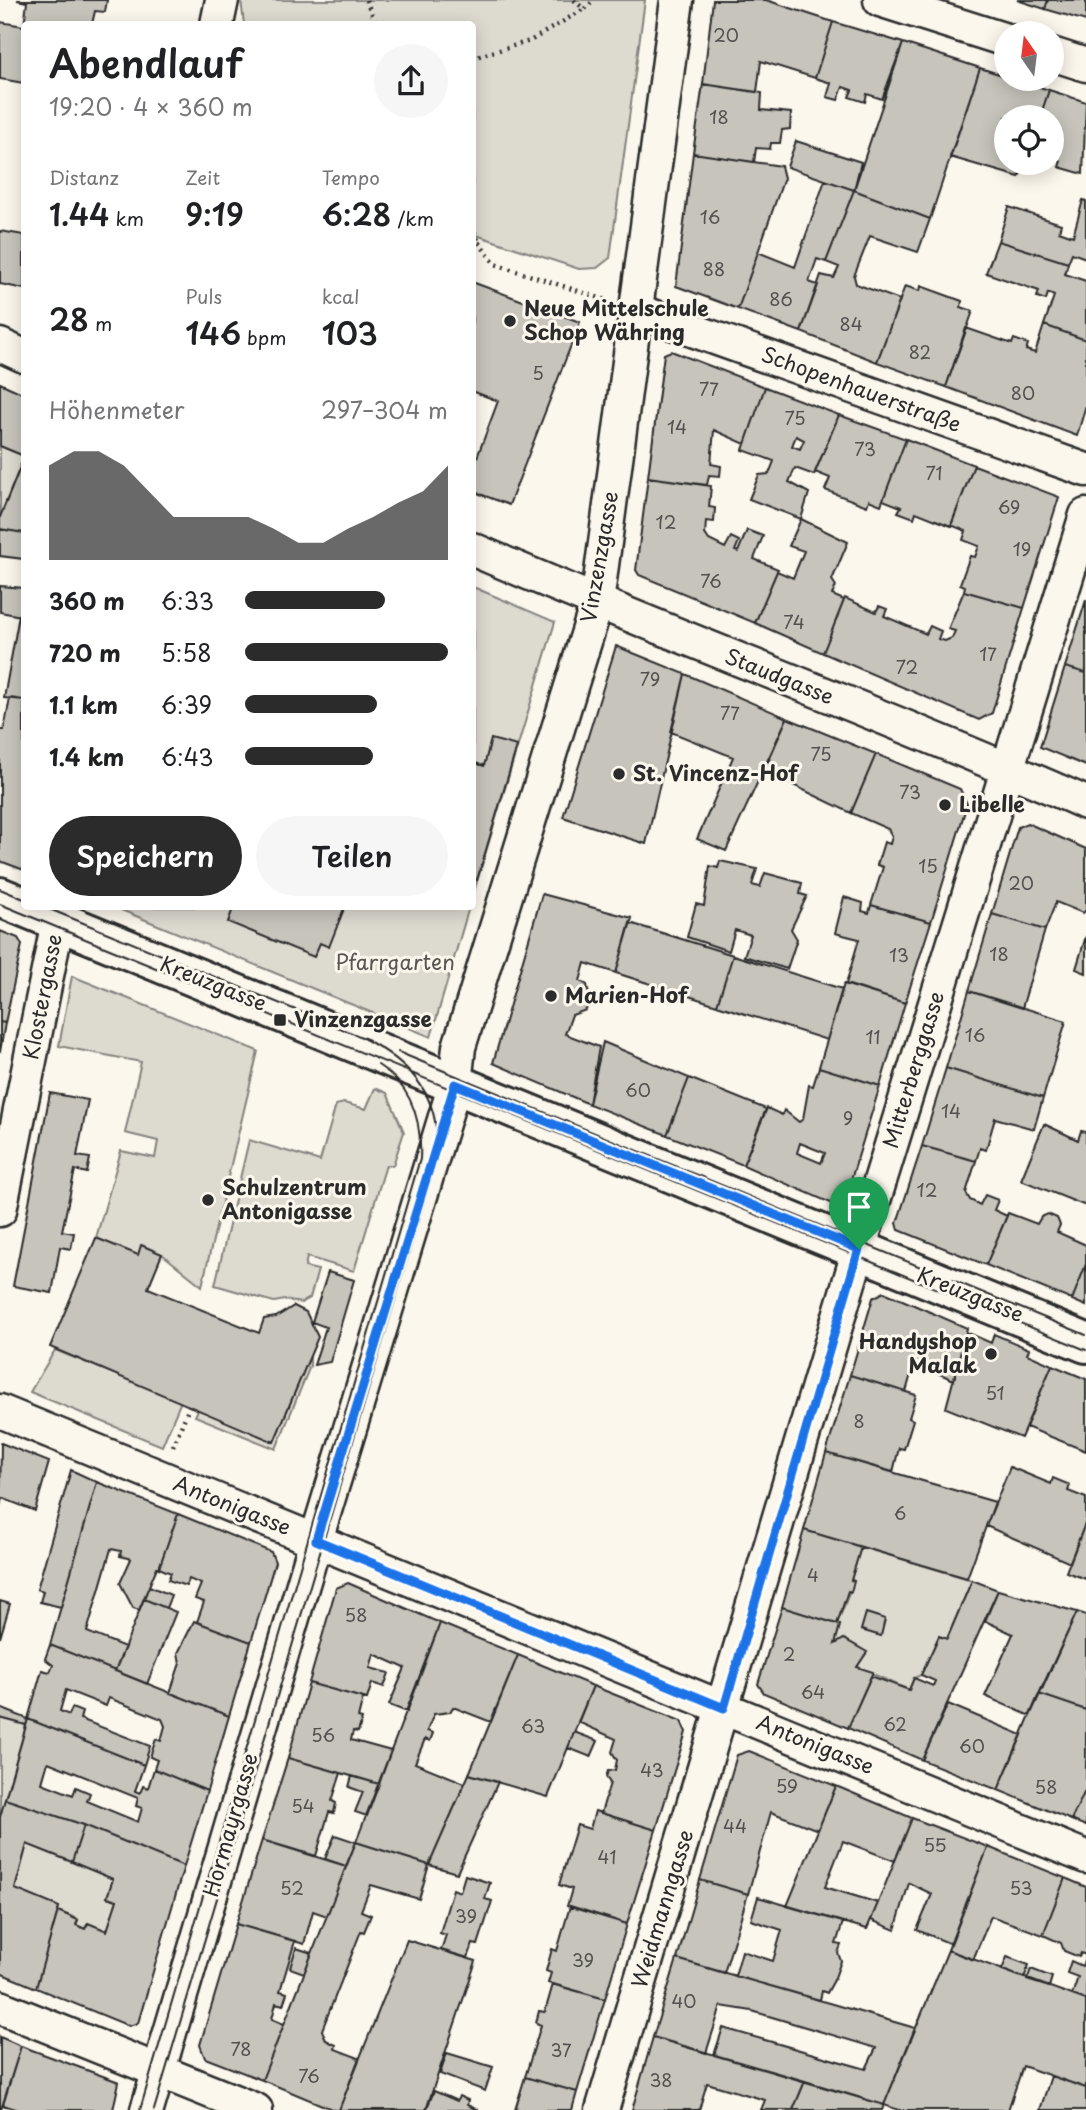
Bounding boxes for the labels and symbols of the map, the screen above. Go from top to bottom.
house number: 20 [713,21,739,48]
north arrow [994,21,1064,91]
house number: 18 [709,103,729,130]
house number: 16 [700,203,720,230]
house number: 88 [703,255,725,282]
house number: 86 [769,285,793,312]
place label: Neue Mittelschule Schop Währing [524,291,709,347]
house number: 84 [839,310,863,337]
marker: Neue Mittelschule Schop Währing [502,313,518,329]
street label: Schopenhauerstraße [757,337,966,439]
house number: 82 [909,338,931,365]
house number: 5 [532,359,544,386]
house number: 77 [699,375,719,402]
house number: 80 [1011,379,1035,406]
house number: 75 [785,404,806,431]
house number: 14 [667,413,687,440]
house number: 73 [854,435,876,462]
house number: 71 [926,459,942,486]
street label: Vinzenzgasse [571,488,625,625]
house number: 69 [998,493,1020,520]
house number: 12 [656,508,676,535]
house number: 19 [1013,535,1031,562]
house number: 76 [700,567,722,594]
house number: 74 [783,608,805,635]
street label: Staudgasse [721,639,839,711]
house number: 17 [979,640,997,667]
house number: 72 [896,653,918,680]
house number: 79 [640,665,660,692]
house number: 77 [720,699,740,726]
house number: 75 [811,740,832,767]
place label: St. Vincenz-Hof [633,756,800,788]
marker: St. Vincenz-Hof [611,766,627,782]
house number: 73 [899,778,921,805]
place label: Libelle [959,787,1025,819]
marker: Libelle [937,797,953,813]
house number: 15 [918,852,938,879]
house number: 20 [1008,869,1034,896]
street label: Klostergasse [13,931,69,1062]
house number: 18 [989,940,1009,967]
house number: 13 [889,941,909,968]
park label: Pfarrgarten [335,945,455,977]
street label: Kreuzgasse [156,946,272,1018]
place label: Marien-Hof [565,978,690,1010]
street label: Mitterberggasse [873,987,951,1152]
marker: Marien-Hof [543,988,559,1004]
place label: Vinzenzgasse [294,1002,432,1034]
marker: Vinzenzgasse [272,1012,288,1028]
house number: 16 [965,1021,985,1048]
house number: 11 [865,1023,881,1050]
house number: 60 [625,1076,651,1103]
house number: 14 [941,1097,961,1124]
house number: 9 [843,1104,853,1131]
place label: Schulzentrum Antonigasse [222,1170,367,1226]
house number: 12 [917,1176,937,1203]
pin [829,1177,889,1249]
marker: Schulzentrum Antonigasse [200,1192,216,1208]
street label: Kreuzgasse [913,1257,1029,1329]
place label: Handyshop Malak [859,1324,977,1380]
marker: Handyshop Malak [983,1346,999,1362]
house number: 51 [985,1379,1005,1406]
house number: 8 [853,1407,865,1434]
street label: Antonigasse [169,1466,296,1542]
house number: 6 [894,1499,906,1526]
house number: 4 [807,1561,819,1588]
house number: 58 [345,1601,367,1628]
house number: 2 [783,1640,795,1667]
house number: 64 [801,1678,825,1705]
street label: Antonigasse [752,1705,879,1781]
house number: 62 [883,1710,907,1737]
house number: 63 [521,1712,545,1739]
house number: 56 [311,1721,335,1748]
house number: 60 [959,1732,985,1759]
street label: Hormayrgasse [193,1749,265,1900]
house number: 43 [640,1756,664,1783]
house number: 59 [776,1772,798,1799]
house number: 58 [1035,1773,1057,1800]
house number: 54 [291,1792,315,1819]
house number: 44 [723,1812,747,1839]
street label: Weidmanngasse [622,1825,700,1992]
house number: 55 [923,1831,947,1858]
house number: 41 [598,1843,616,1870]
house number: 52 [280,1874,304,1901]
house number: 53 [1009,1874,1033,1901]
house number: 39 [455,1902,477,1929]
house number: 39 [572,1946,594,1973]
house number: 40 [671,1987,697,2014]
house number: 78 [231,2035,252,2062]
house number: 37 [550,2036,572,2063]
house number: 76 [298,2062,320,2089]
house number: 38 [649,2066,673,2093]

